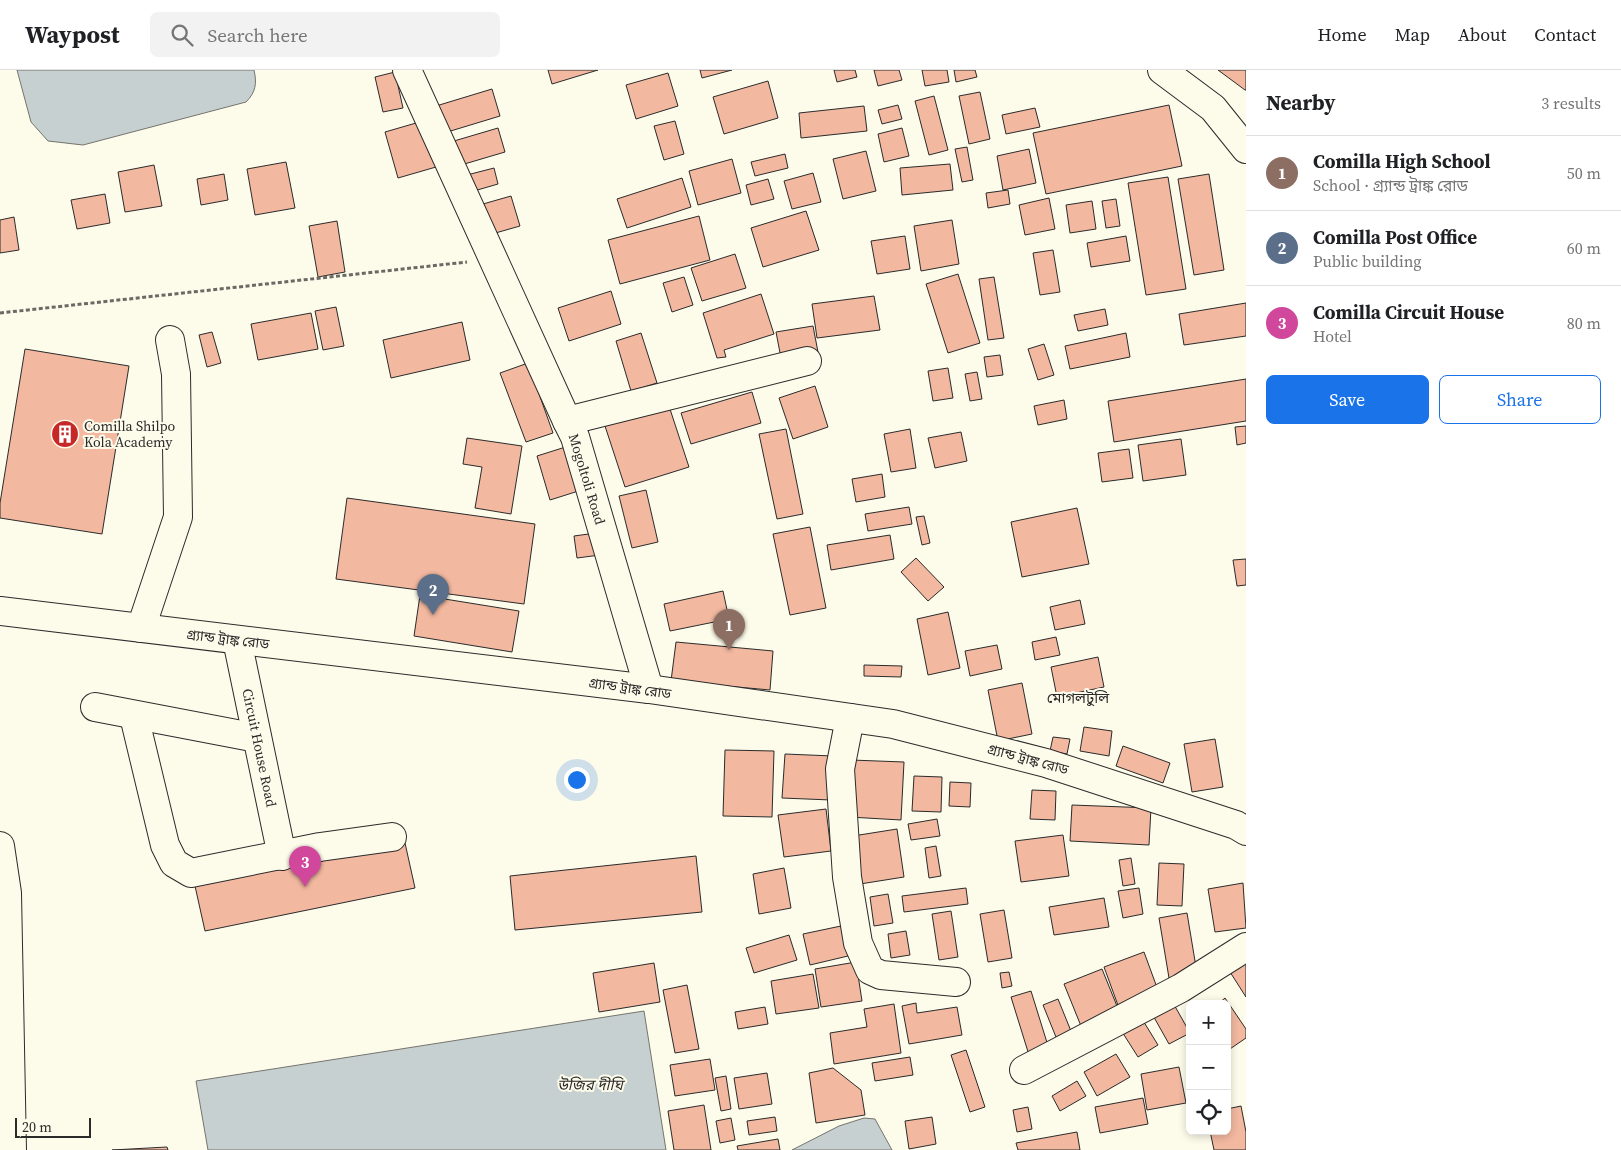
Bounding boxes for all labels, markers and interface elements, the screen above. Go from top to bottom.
search box [150,12,500,57]
text: Waypost [25,18,120,51]
icon: search [168,21,196,49]
text: Search here [208,22,308,48]
text: Home [1318,22,1367,47]
text: Map [1395,22,1430,47]
text: About [1458,22,1506,47]
text: Contact [1534,22,1596,47]
text: Nearby [1266,88,1336,117]
text: 3 results [1541,92,1601,114]
text: Comilla High School [1313,148,1491,174]
text: 1 [1278,162,1286,184]
text: 50 m [1567,162,1601,184]
text: School · গ্র্যান্ড ট্রাঙ্ক রোড [1313,174,1468,196]
text: Comilla Post Office [1313,224,1477,250]
text: 2 [1278,237,1286,259]
text: 60 m [1567,237,1601,259]
text: Public building [1313,250,1422,272]
text: Comilla Circuit House [1313,299,1504,325]
text: 3 [1278,312,1286,334]
text: 80 m [1567,312,1601,334]
text: Hotel [1313,325,1352,347]
button: Save [1266,375,1429,424]
button: Share [1439,375,1601,424]
place label: Comilla Shilpo Kola Academy [84,416,176,452]
building icon: Comilla Shilpo Kola Academy [50,419,80,449]
street label: Mogoltoli Road [564,431,610,527]
pin: 2 [417,574,449,615]
pin: 1 [713,609,745,650]
street label: গ্র্যান্ড ট্রাঙ্ক রোড [186,624,272,654]
street label: গ্র্যান্ড ট্রাঙ্ক রোড [587,672,674,704]
street label: Circuit House Road [237,687,282,809]
district label: মোগলটুলি [1047,687,1110,708]
street label: গ্র্যান্ড ট্রাঙ্ক রোড [985,739,1072,780]
your location [564,767,590,793]
pin: 3 [289,846,321,887]
map controls [1186,1000,1231,1135]
button: + [1186,1000,1231,1045]
button: − [1186,1045,1231,1090]
water label: উজির দীঘি [557,1074,626,1095]
button: locate [1186,1090,1231,1135]
scale bar [15,1115,91,1138]
text: 20 m [22,1117,52,1137]

